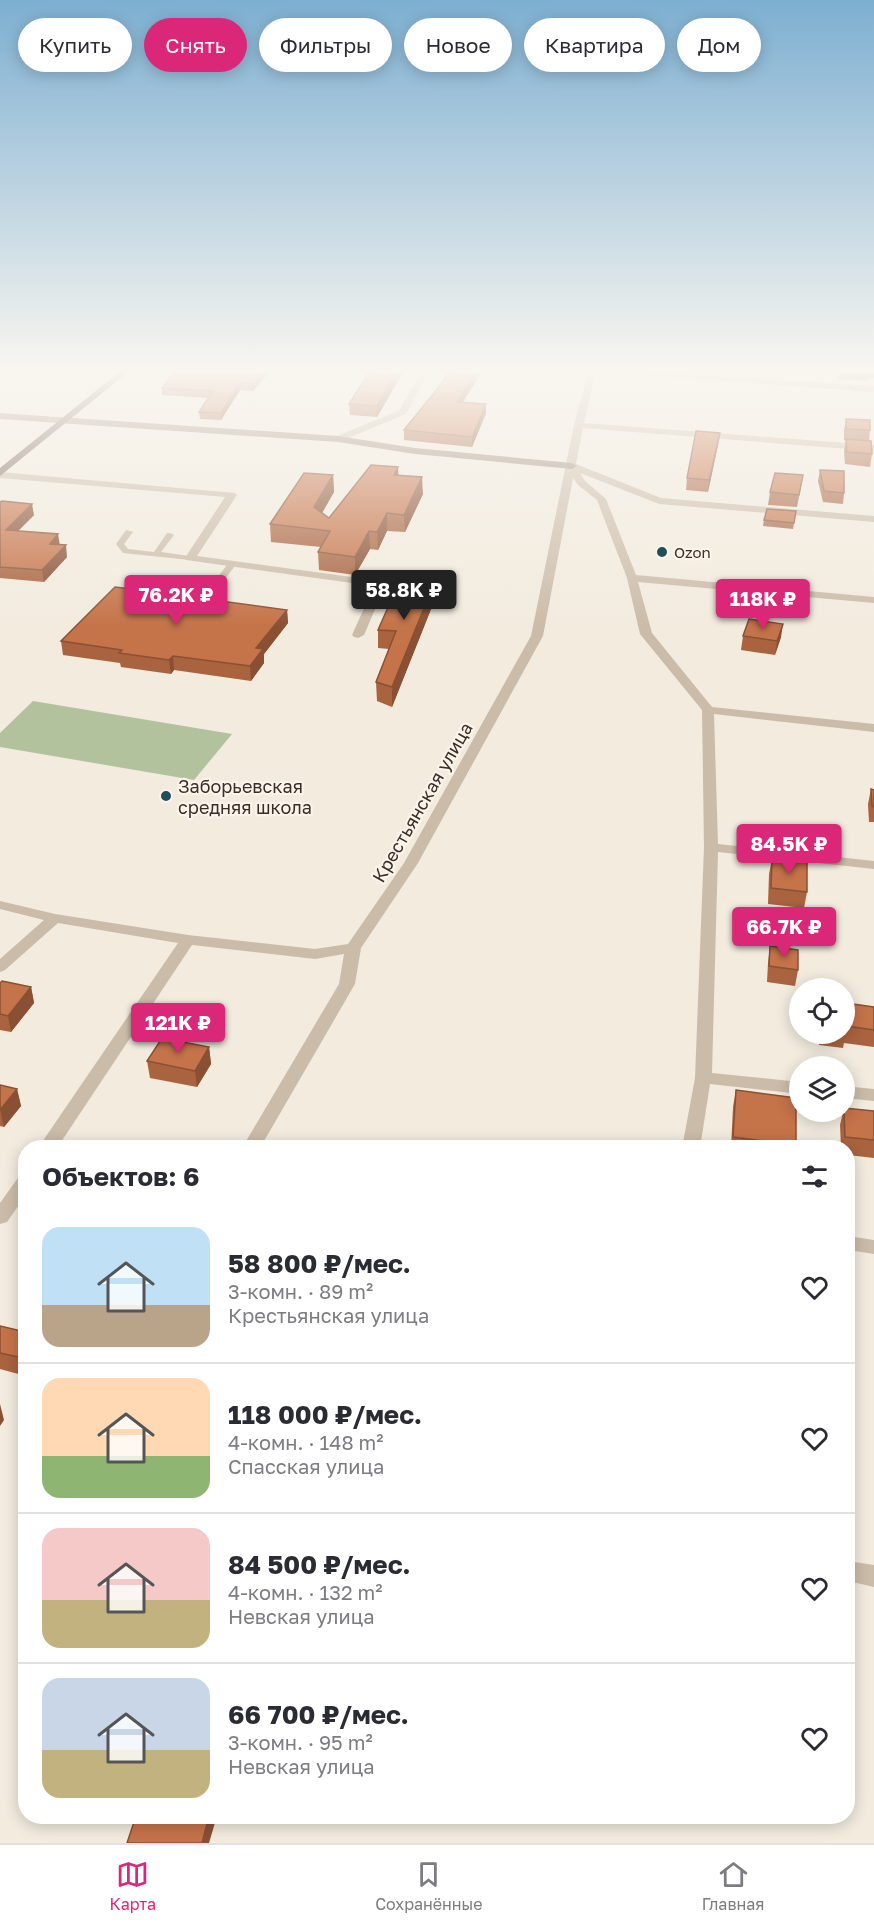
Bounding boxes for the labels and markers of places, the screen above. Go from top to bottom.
place label: Ozon [674,543,711,561]
marker: Ozon [655,545,669,559]
pin: 58.8K ₽ [349,570,459,621]
pin: 76.2K ₽ [121,575,231,626]
pin: 118K ₽ [714,579,812,630]
place label: Заборьевская средняя школа [178,775,312,818]
marker: Заборьевская средняя школа [159,789,173,803]
pin: 84.5K ₽ [734,824,844,875]
pin: 66.7K ₽ [729,907,839,958]
pin: 121K ₽ [129,1003,227,1054]

